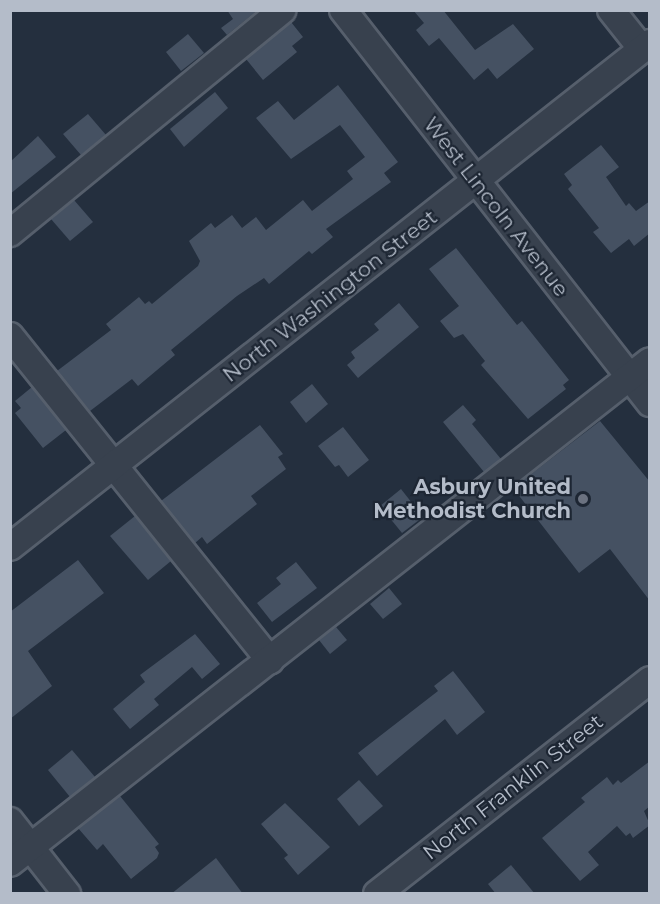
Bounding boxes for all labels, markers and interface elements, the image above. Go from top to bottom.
street label: West Lincoln Avenue [418,112,574,302]
street label: North Washington Street [218,205,442,387]
place label: Asbury United Methodist Church [373,474,571,524]
marker: Asbury United Methodist Church [576,492,590,506]
street label: North Franklin Street [418,709,608,865]

